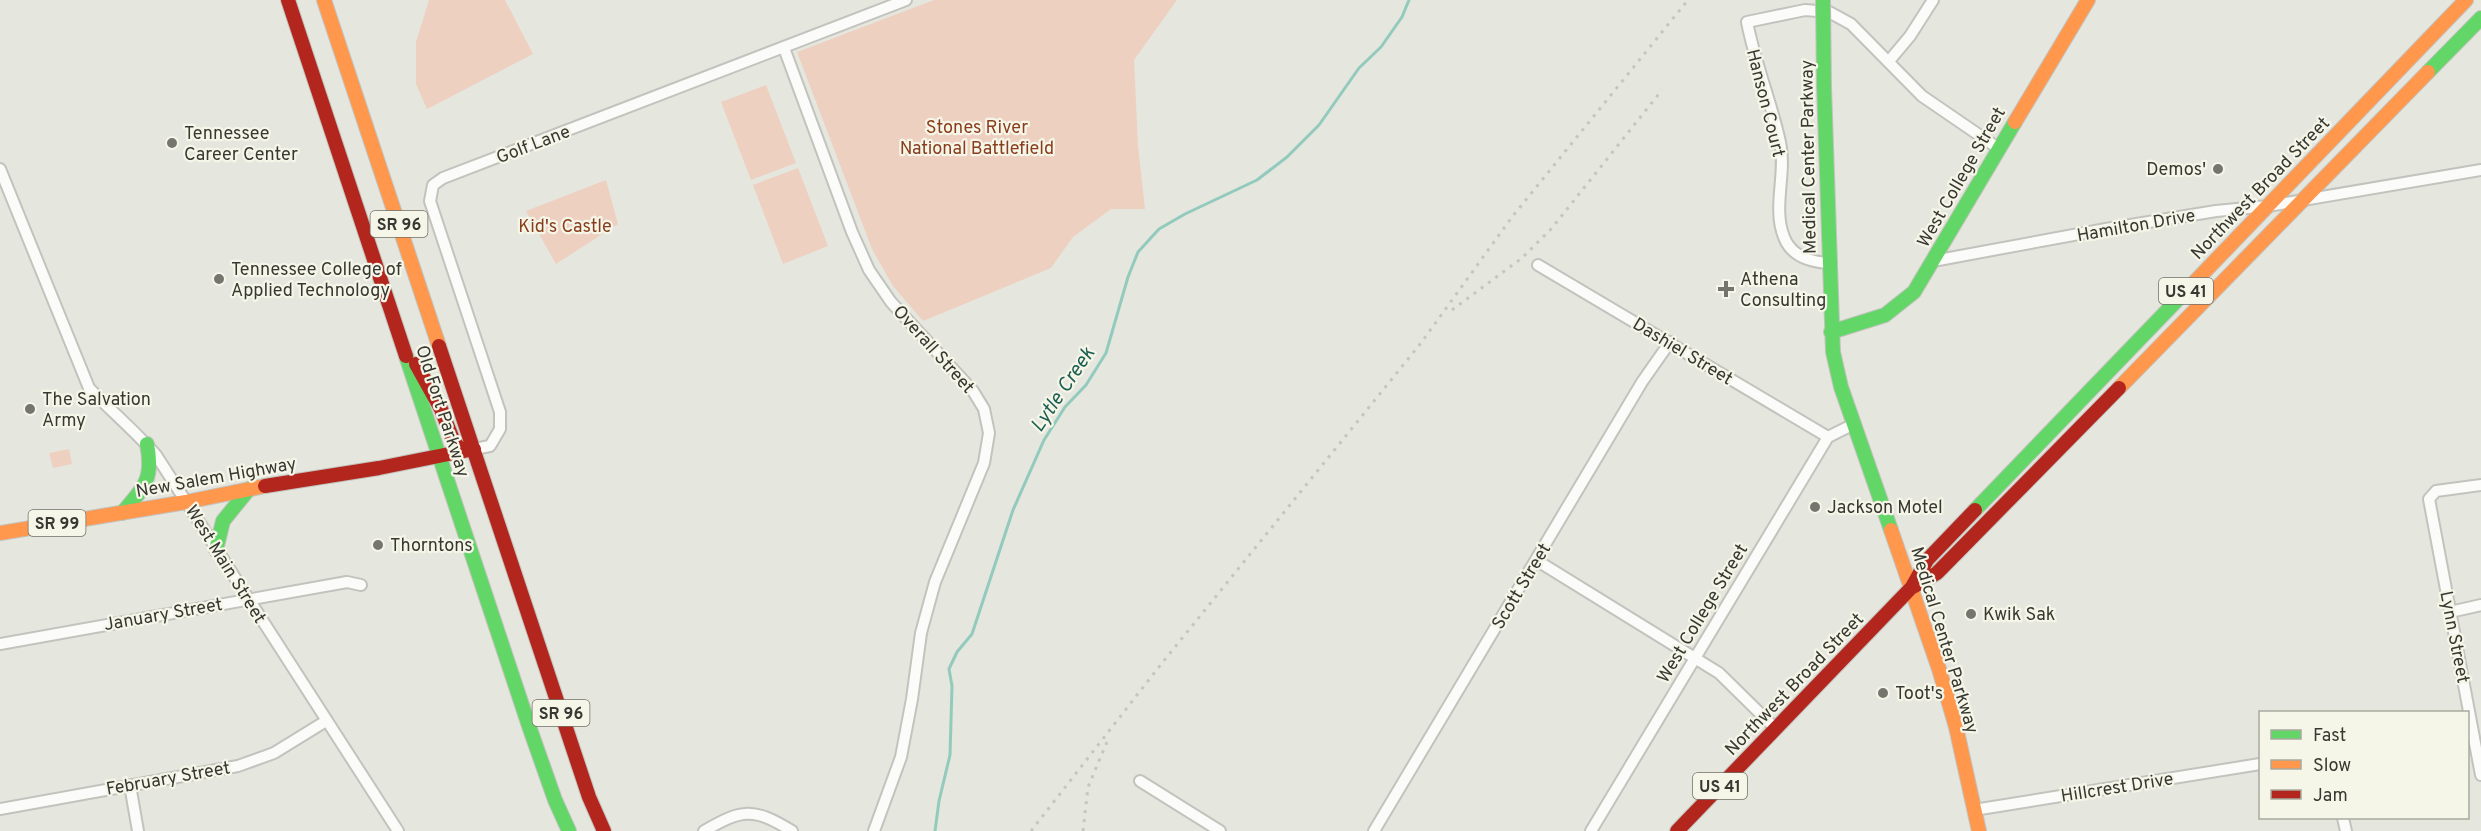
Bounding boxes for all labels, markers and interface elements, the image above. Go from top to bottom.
street label: Hanson Court [1740,47,1789,160]
street label: Medical Center Parkway [1796,60,1823,254]
street label: West College Street [1913,103,2012,252]
street label: Northwest Broad Street [2187,113,2335,265]
park label: Stones River National Battlefield [900,117,1054,161]
street label: Golf Lane [493,121,574,170]
place label: Tennessee Career Center [184,123,298,167]
marker: Tennessee Career Center [165,136,179,150]
place label: Demos' [2146,159,2206,182]
marker: Demos' [2211,162,2225,176]
street label: Hamilton Drive [2075,205,2197,248]
road number: SR 96 [370,211,428,237]
park label: Kid's Castle [518,216,612,239]
place label: Tennessee College of Applied Technology [231,259,402,303]
place label: Athena Consulting [1740,269,1827,313]
marker: Tennessee College of Applied Technology [212,272,226,286]
road number: US 41 [2159,278,2213,304]
marker: Athena Consulting [1717,280,1735,298]
street label: Overall Street [887,301,979,399]
street label: Dashiel Street [1628,313,1736,391]
street label: Old Fort Parkway [409,342,474,480]
water label: Lytle Creek [1026,342,1102,438]
place label: The Salvation Army [42,389,151,433]
marker: The Salvation Army [23,402,37,416]
street label: New Salem Highway [134,453,298,504]
place label: Jackson Motel [1827,497,1943,520]
marker: Jackson Motel [1808,500,1822,514]
street label: West Main Street [179,501,270,628]
road number: SR 99 [28,510,86,536]
place label: Thorntons [390,535,473,558]
marker: Thorntons [371,538,385,552]
street label: Scott Street [1488,539,1557,634]
street label: West College Street [1653,540,1754,688]
street label: Medical Center Parkway [1904,544,1983,737]
street label: Lynn Street [2433,589,2474,685]
street label: January Street [102,594,224,637]
place label: Kwik Sak [1983,604,2055,627]
marker: Kwik Sak [1964,607,1978,621]
street label: Northwest Broad Street [1721,609,1869,761]
place label: Toot's [1895,683,1943,706]
marker: Toot's [1876,686,1890,700]
road number: SR 96 [532,700,590,726]
legend [2259,711,2469,819]
text: Fast [2313,725,2346,748]
text: Slow [2313,755,2351,778]
street label: February Street [104,757,232,802]
street label: Hillcrest Drive [2059,768,2175,809]
road number: US 41 [1693,773,1747,799]
text: Jam [2313,785,2348,808]

